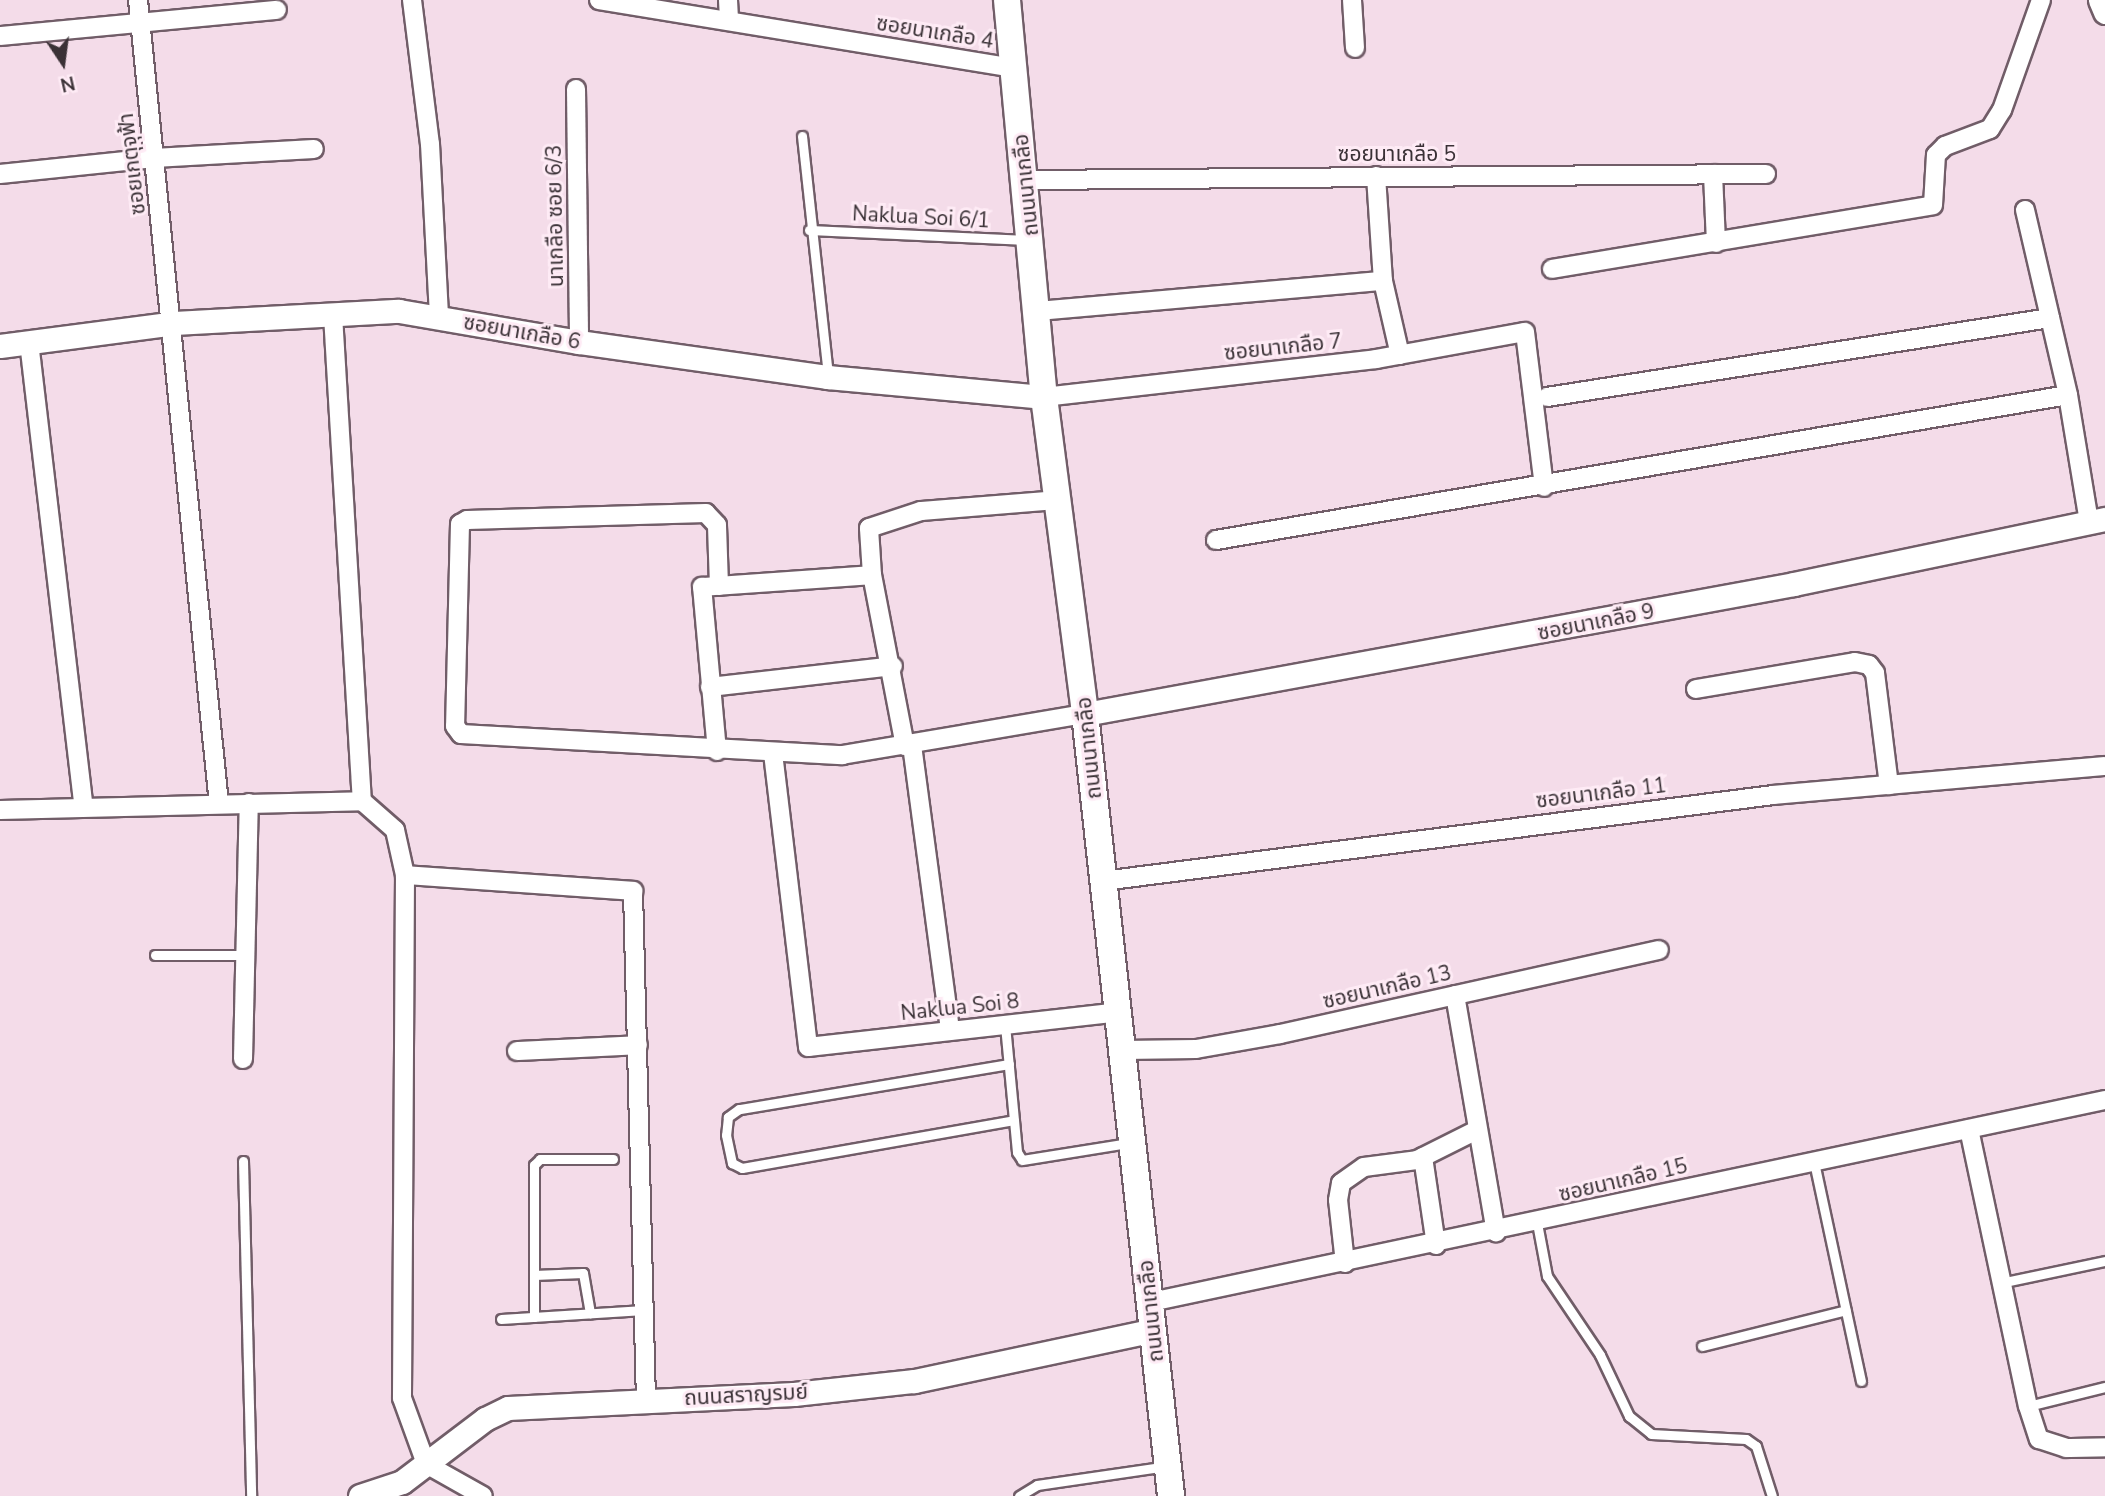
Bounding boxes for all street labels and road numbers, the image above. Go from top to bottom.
street label: ซอยนาเกลือ 4 [875,10,995,54]
street label: ซอยเกตุจุฟ้า [113,112,151,216]
street label: ถนนนาเกลือ [1008,133,1044,237]
street label: ซอยนาเกลือ 5 [1338,141,1456,167]
street label: นาเกลือ ซอย 6/3 [541,145,569,287]
street label: Naklua Soi 6/1 [852,201,990,233]
street label: ซอยนาเกลือ 6 [461,309,583,355]
street label: ซอยนาเกลือ 7 [1223,328,1343,366]
street label: ซอยนาเกลือ 9 [1535,598,1657,646]
street label: ถนนนาเกลือ [1071,696,1107,800]
street label: ซอยนาเกลือ 11 [1534,773,1668,813]
street label: ซอยนาเกลือ 13 [1320,960,1454,1014]
street label: Naklua Soi 8 [899,988,1021,1026]
street label: ซอยนาเกลือ 15 [1556,1153,1690,1207]
street label: ถนนนาเกลือ [1133,1259,1169,1363]
street label: ถนนสราญรมย์ [683,1379,809,1411]

